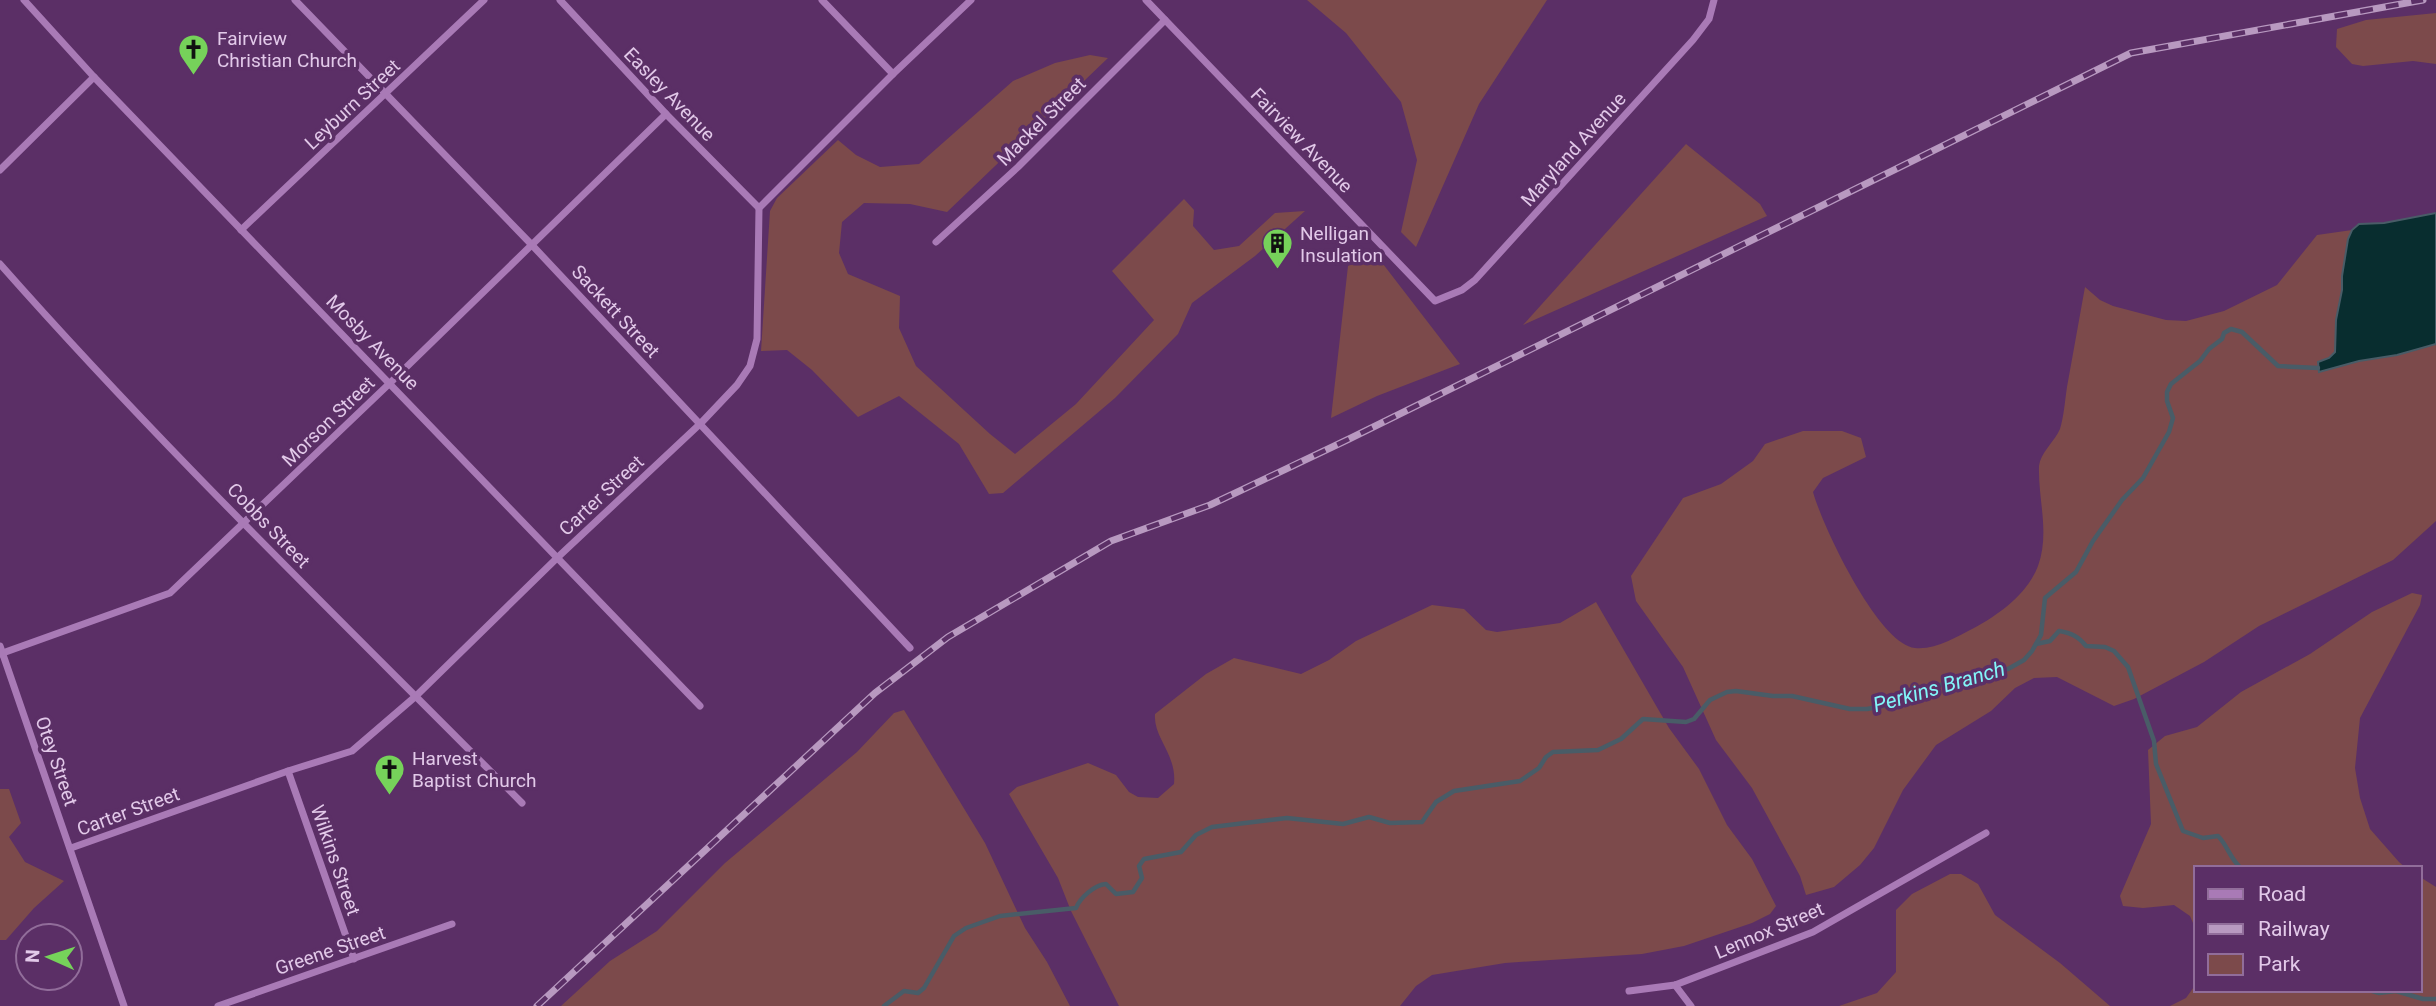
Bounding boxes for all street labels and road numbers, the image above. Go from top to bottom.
street label: Easley Avenue [619,43,720,146]
street label: Leyburn Street [300,54,405,154]
street label: Mackel Street [992,72,1090,170]
street label: Fairview Avenue [1246,83,1357,198]
street label: Maryland Avenue [1516,88,1631,211]
street label: Sackett Street [567,260,664,362]
street label: Mosby Avenue [321,290,424,395]
street label: Morson Street [277,371,379,471]
street label: Carter Street [554,450,648,540]
street label: Cobbs Street [222,478,315,573]
street label: Otey Street [31,713,83,809]
street label: Carter Street [74,782,182,841]
street label: Wilkins Street [306,802,365,919]
street label: Lennox Street [1711,897,1827,964]
street label: Greene Street [272,921,388,980]

